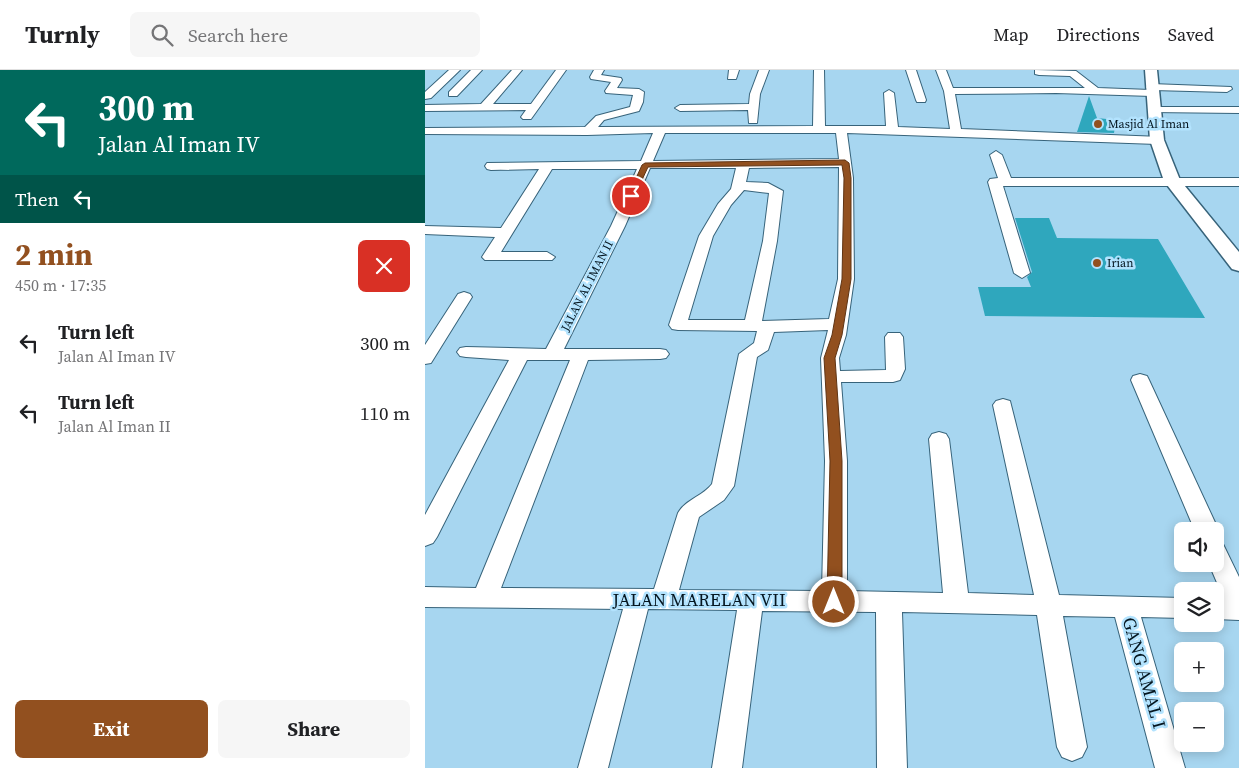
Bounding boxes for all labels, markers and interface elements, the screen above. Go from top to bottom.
search box [130,12,480,57]
text: Turnly [25,18,100,51]
icon: search [148,21,176,49]
text: Search here [188,22,288,48]
text: Map [993,22,1029,47]
text: Directions [1057,22,1140,47]
text: Saved [1168,22,1214,47]
text: 300 m [98,84,194,132]
icon: left [15,90,80,155]
place label: Masjid Al Iman [1108,116,1189,132]
marker: Masjid Al Iman [1092,118,1104,130]
text: Jalan Al Iman IV [98,129,260,159]
pin [610,175,652,217]
icon: arrive [617,182,645,210]
icon: left [69,185,97,213]
text: Then [15,186,59,212]
text: 2 min [15,234,93,275]
street label: JALAN AL IMAN II [557,238,617,335]
button: close [358,240,410,292]
place label: Irian [1107,255,1133,271]
marker: Irian [1091,257,1103,269]
text: 450 m · 17:35 [15,274,106,296]
text: Turn left [58,319,134,345]
icon: left [15,329,43,357]
text: 300 m [360,330,410,356]
text: Jalan Al Iman IV [58,345,176,367]
text: Turn left [58,389,134,415]
icon: left [15,399,43,427]
text: 110 m [360,400,410,426]
text: Jalan Al Iman II [58,415,171,437]
map controls [1174,522,1224,752]
button: sound [1174,522,1224,572]
position arrow [807,575,859,627]
button: layers [1174,582,1224,632]
street label: JALAN MARELAN VII [611,587,786,612]
street label: GANG AMAL I [1117,614,1172,731]
button: + [1174,642,1224,692]
button: Exit [15,700,208,758]
button: Share [218,700,410,758]
button: − [1174,702,1224,752]

